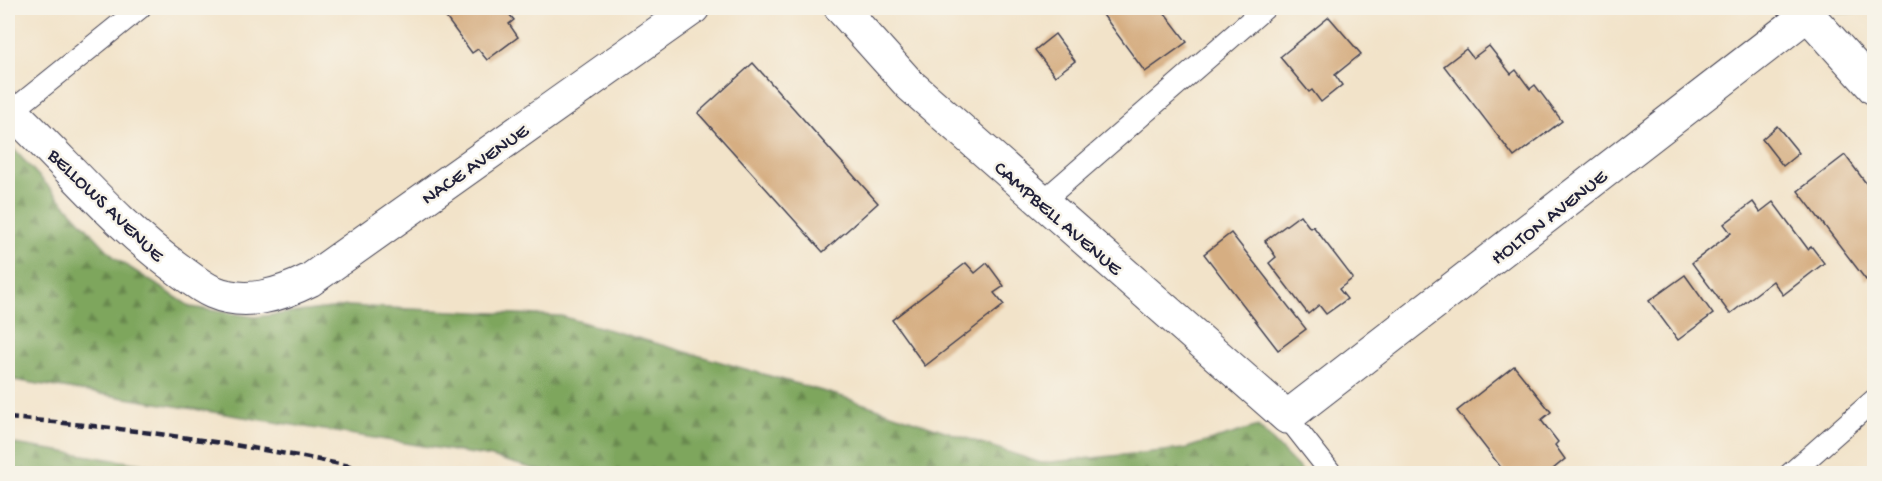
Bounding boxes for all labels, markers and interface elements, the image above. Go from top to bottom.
street label: NACE AVENUE [418,120,535,211]
street label: BELLOWS AVENUE [41,144,169,269]
street label: CAMPBELL AVENUE [988,158,1127,282]
street label: HOLTON AVENUE [1488,165,1614,271]

